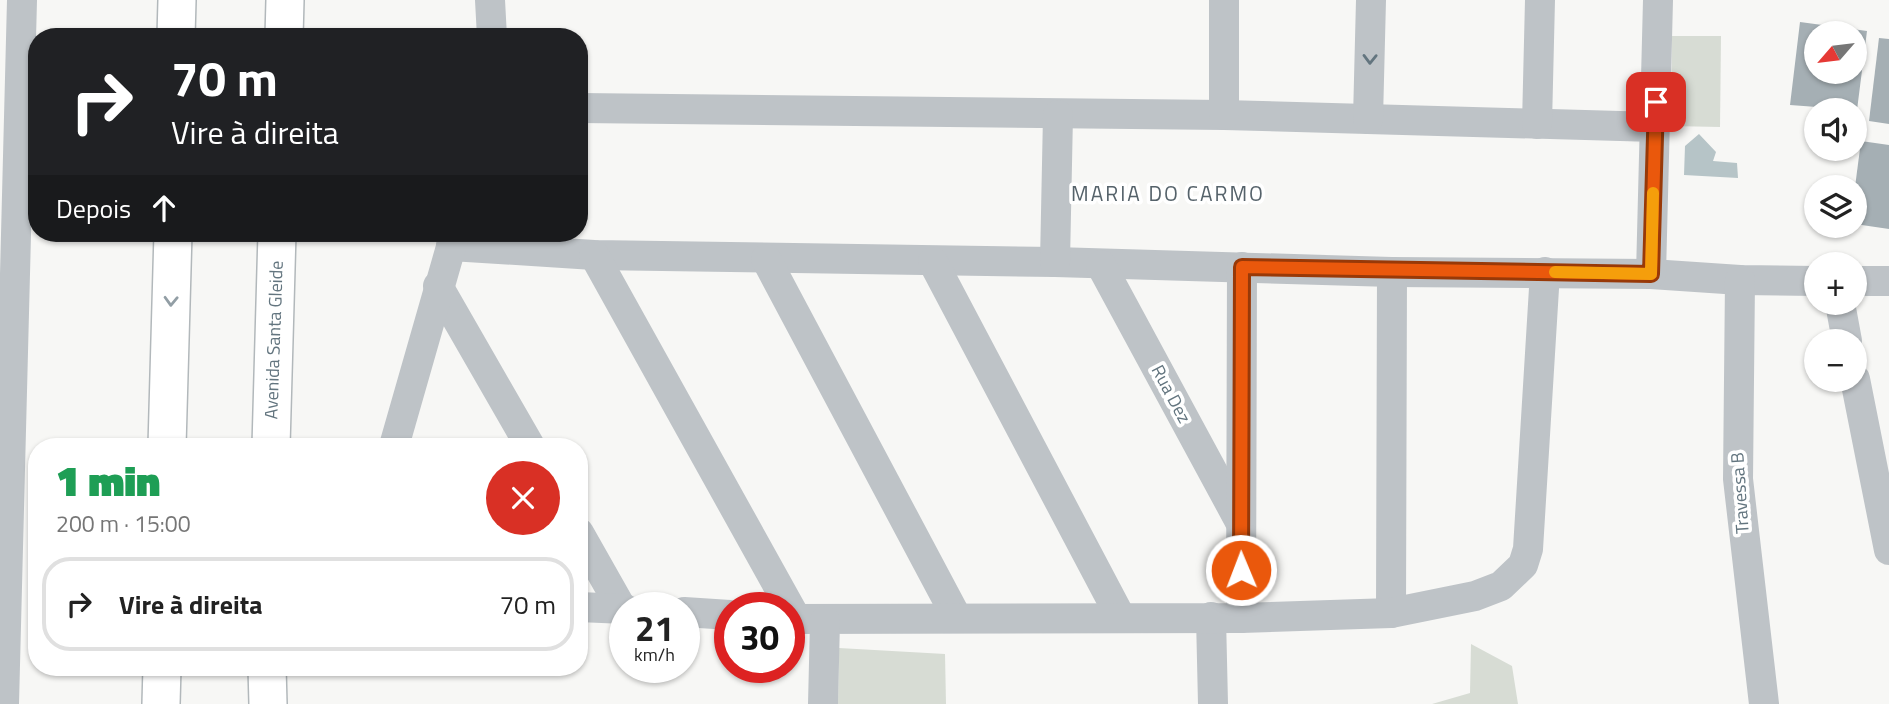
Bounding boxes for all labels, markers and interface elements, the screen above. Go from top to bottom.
north arrow [1804,21,1867,84]
map controls [1804,21,1867,392]
text: 70 m [171,40,278,115]
one-way arrow [1362,54,1377,65]
icon: right [56,56,147,147]
pin [1626,72,1686,132]
icon: arrive [1637,83,1675,121]
button: sound [1804,98,1867,161]
text: Vire à direita [171,108,339,156]
button: layers [1804,175,1867,238]
district label: MARIA DO CARMO [1071,177,1265,209]
text: Depois [56,189,131,228]
icon: ahead [145,189,183,227]
button: + [1804,252,1867,315]
street label: Avenida Santa Gleide [257,260,290,420]
one-way arrow [164,296,179,307]
button: − [1804,329,1867,392]
street label: Rua Dez [1145,360,1198,428]
text: 1 min [56,448,160,512]
street label: Travessa B [1723,451,1756,535]
button: close [486,461,560,535]
text: 200 m · 15:00 [56,506,191,541]
position arrow [1204,533,1278,607]
icon: right [60,585,98,623]
text: Vire à direita [119,585,262,624]
text: 70 m [499,585,556,624]
speed limit sign: 30 [714,592,805,683]
text: 21 [635,601,674,655]
text: km/h [634,641,675,668]

